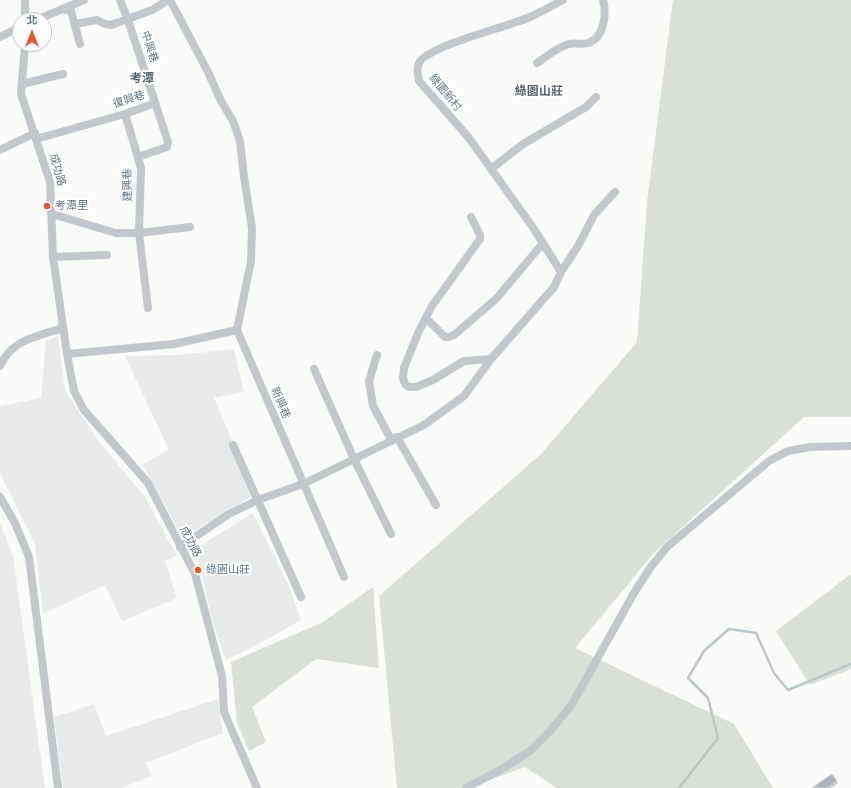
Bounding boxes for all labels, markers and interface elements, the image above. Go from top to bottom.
north arrow [12,12,52,52]
text: 北 [27,14,38,27]
street label: 中興巷 [138,29,160,65]
district label: 考潭 [130,72,154,86]
street label: 綠園新村 [426,72,464,114]
district label: 綠園山莊 [515,85,563,99]
street label: 復興巷 [111,89,147,111]
street label: 成功路 [46,152,68,188]
street label: 建興巷 [121,168,135,202]
place label: 考潭里 [55,199,88,213]
marker: 考潭里 [42,201,52,211]
street label: 新興巷 [267,385,293,421]
street label: 成功路 [176,524,204,560]
place label: 綠園山莊 [206,563,250,577]
marker: 綠園山莊 [193,565,203,575]

